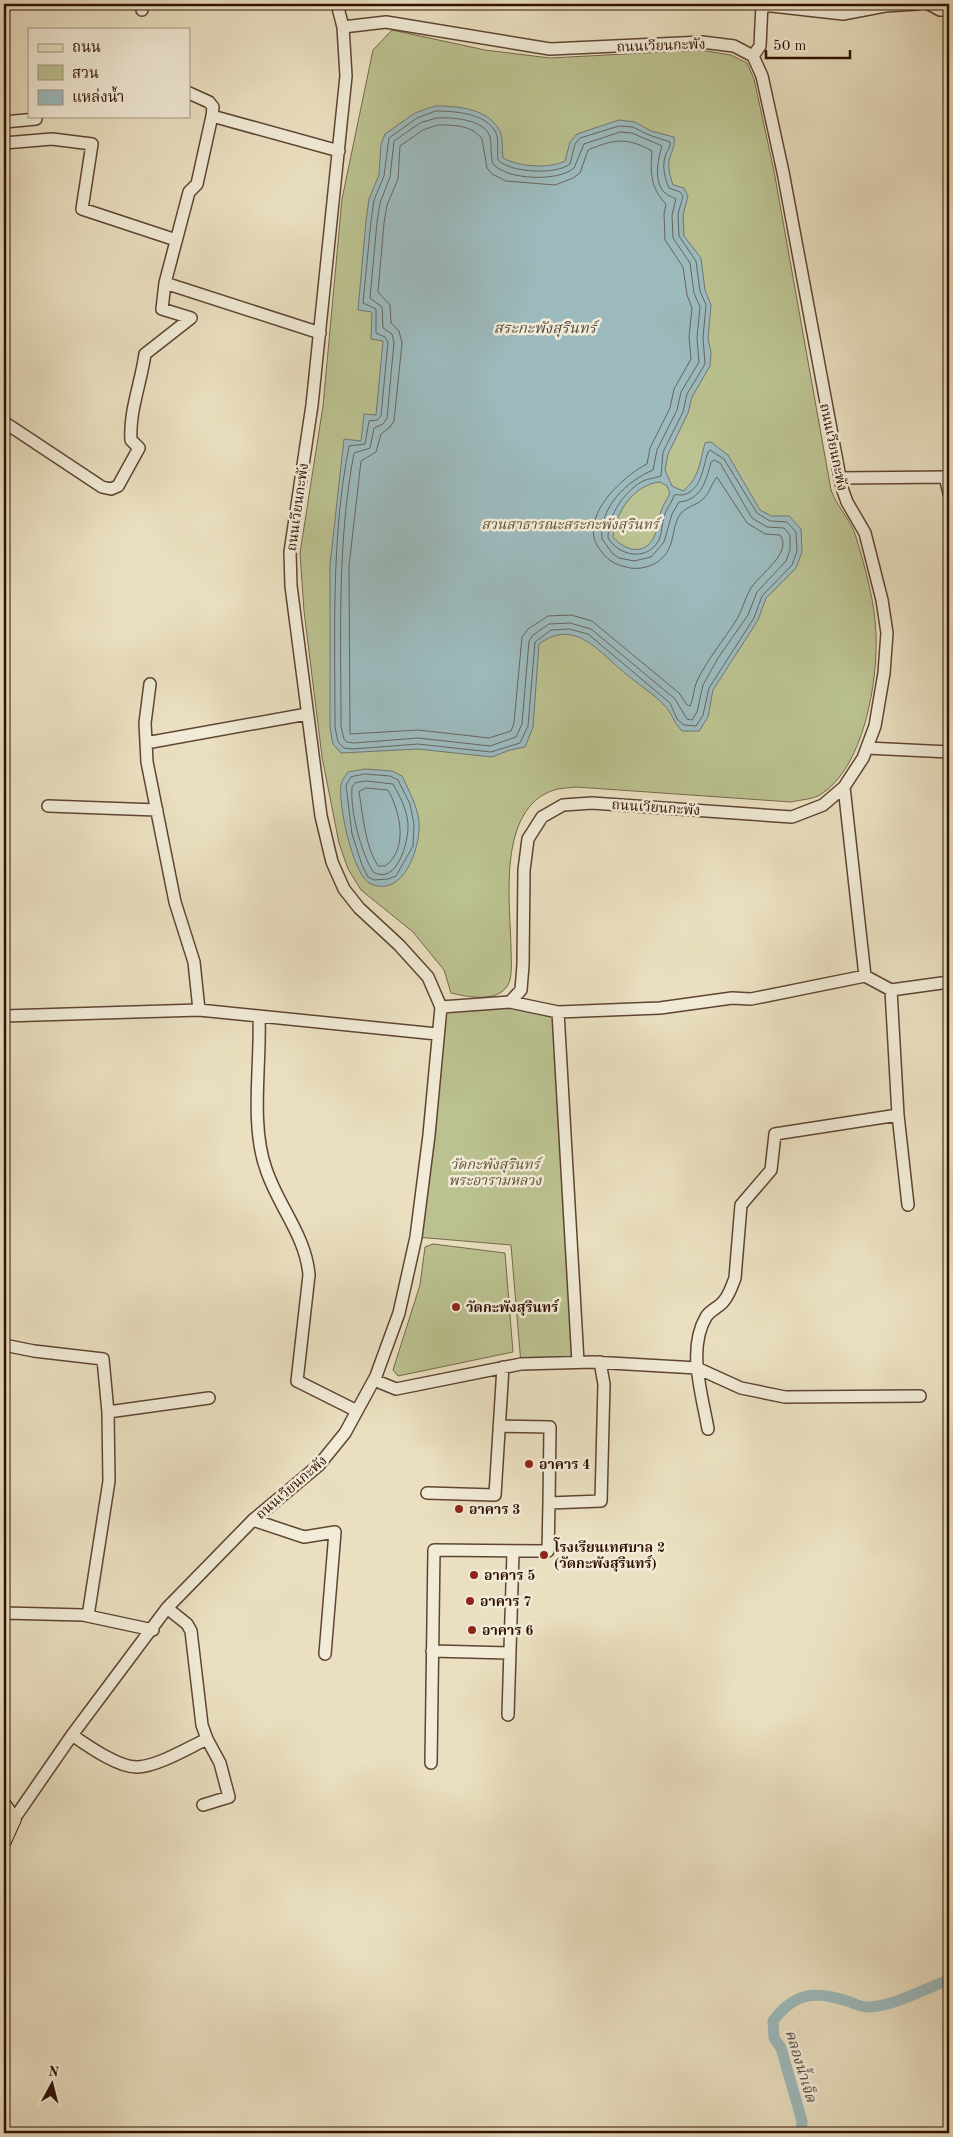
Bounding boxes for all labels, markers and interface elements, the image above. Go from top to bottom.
legend [28,28,190,118]
scale bar [766,28,849,60]
street label: ถนนเวียนกะพัง [616,36,706,55]
text: 50 m [773,39,807,54]
text: ถนน [72,41,101,56]
text: สวน [72,67,99,82]
text: แหล่งน้ำ [72,86,124,106]
water label: สระกะพังสุรินทร์ [494,319,600,338]
street label: ถนนเวียนกะพัง [817,402,850,492]
street label: ถนนเวียนกะพัง [284,462,311,552]
park label: สวนสาธารณะสระกะพังสุรินทร์ [481,516,662,534]
street label: ถนนเวียนกะพัง [611,797,701,818]
park label: วัดกะพังสุรินทร์ พระอารามหลวง [448,1156,543,1188]
place label: วัดกะพังสุรินทร์ [466,1298,560,1316]
marker: วัดกะพังสุรินทร์ [450,1301,462,1313]
street label: ถนนเวียนกะพัง [253,1453,330,1522]
marker: อาคาร 4 [523,1458,535,1470]
place label: อาคาร 4 [539,1458,590,1472]
marker: อาคาร 3 [453,1503,465,1515]
place label: อาคาร 3 [469,1503,520,1517]
place label: โรงเรียนเทศบาล 2 (วัดกะพังสุรินทร์) [553,1537,665,1572]
marker: โรงเรียนเทศบาล 2 (วัดกะพังสุรินทร์) [538,1549,550,1561]
marker: อาคาร 5 [468,1569,480,1581]
place label: อาคาร 5 [484,1569,535,1583]
marker: อาคาร 7 [464,1595,476,1607]
place label: อาคาร 7 [480,1595,531,1609]
marker: อาคาร 6 [466,1624,478,1636]
place label: อาคาร 6 [482,1624,533,1638]
water label: คลองน้ำเจ็ด [781,2027,823,2105]
north arrow [28,2060,78,2110]
text: N [47,2064,60,2080]

